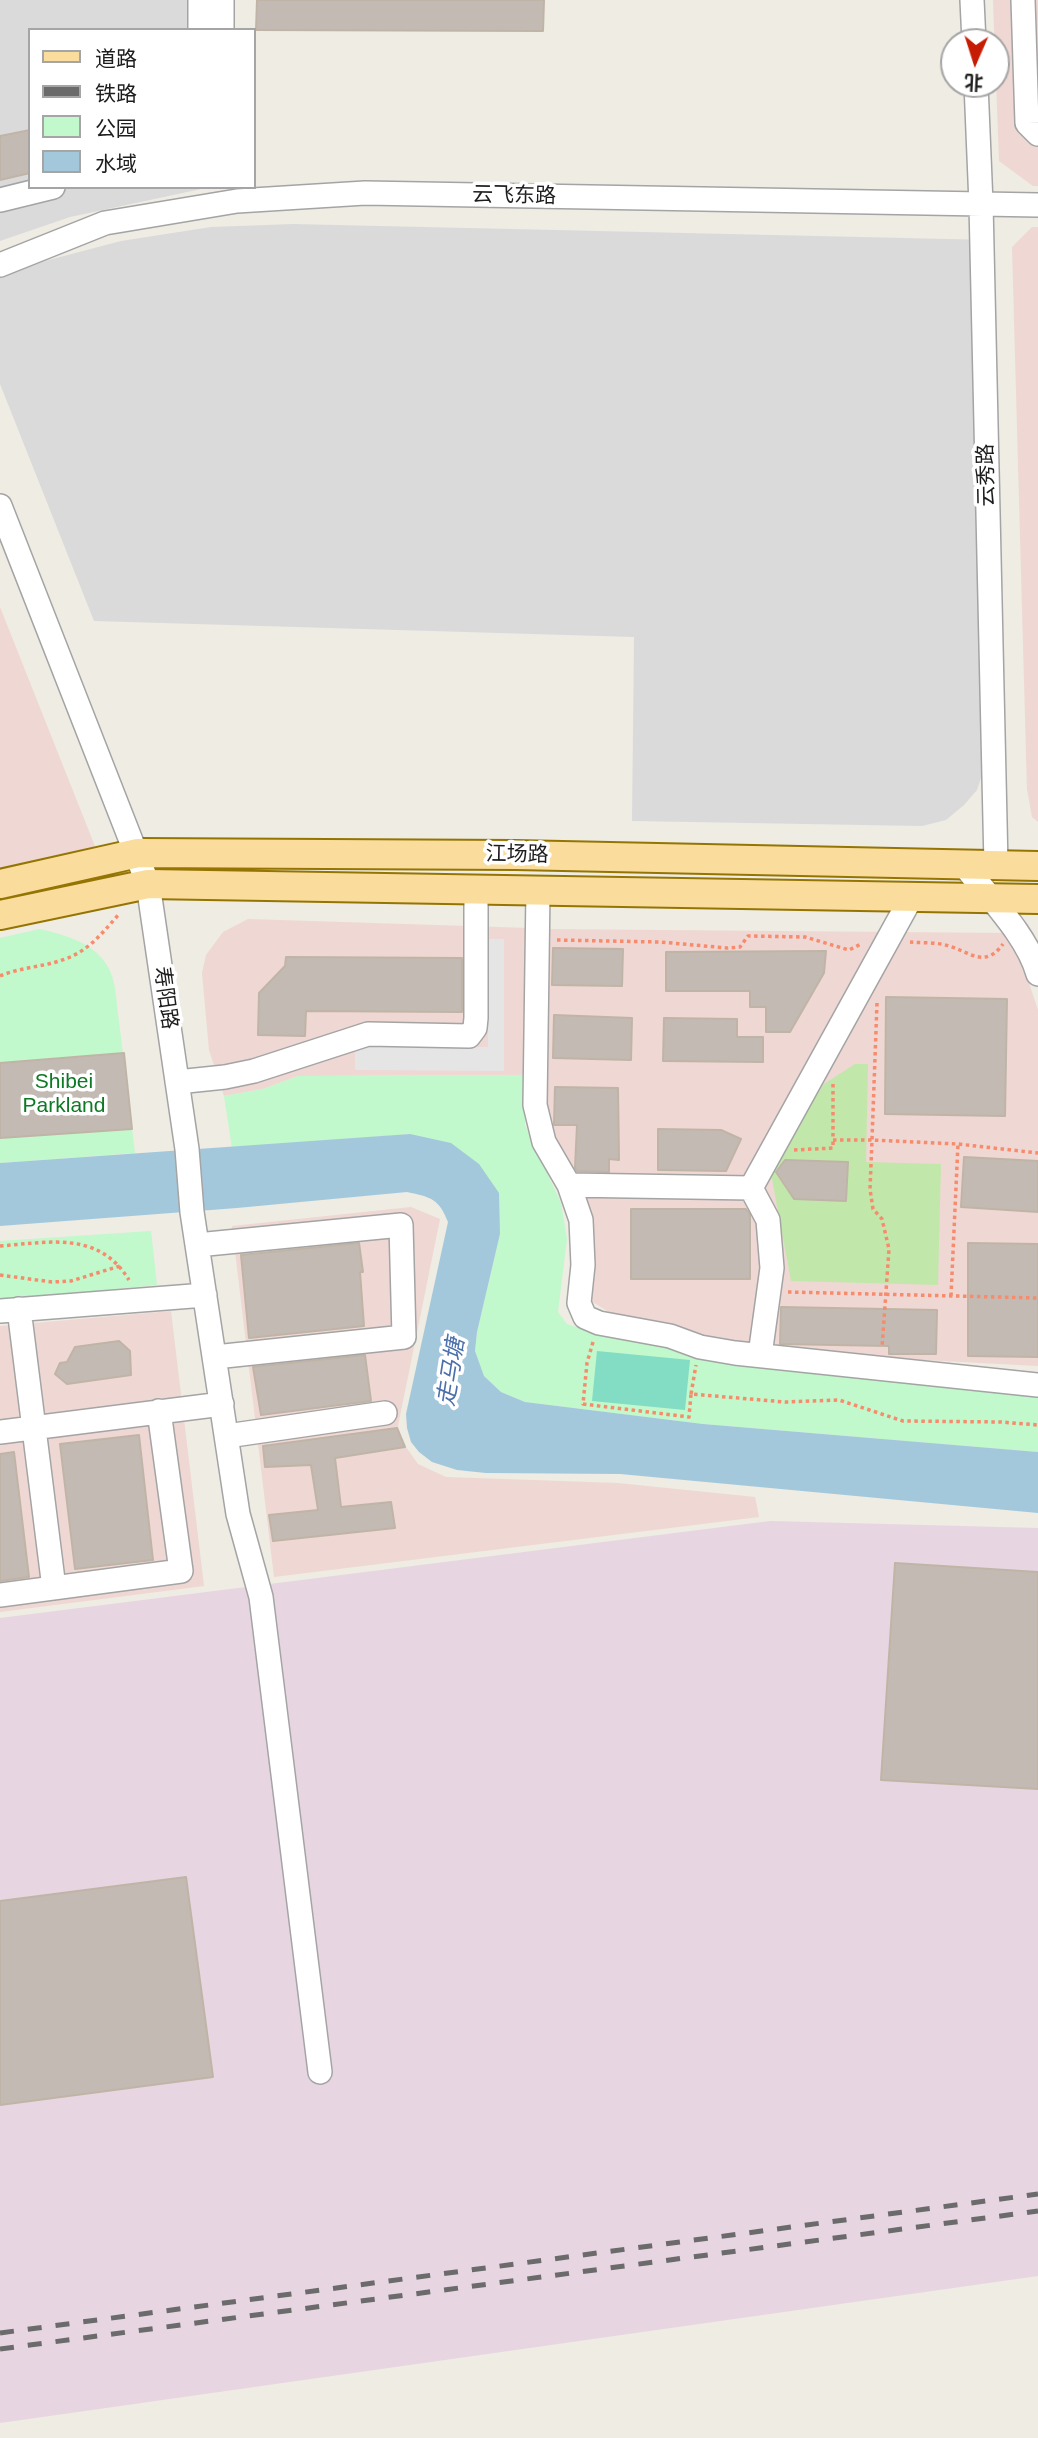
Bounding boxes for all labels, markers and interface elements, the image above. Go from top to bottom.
legend [28,28,256,189]
north arrow [940,28,1010,98]
text: 道路 [95,47,137,70]
text: 北 [964,71,984,93]
text: 铁路 [95,82,137,105]
text: 公园 [95,117,137,140]
text: 水域 [95,152,137,175]
street label: 云飞东路 [472,183,556,209]
street label: 云秀路 [974,443,1000,507]
street label: 江场路 [485,842,549,868]
street label: 寿阳路 [148,965,182,1031]
park label: Shibei Parkland [23,1069,105,1119]
water label: 走马塘 [433,1336,471,1408]

